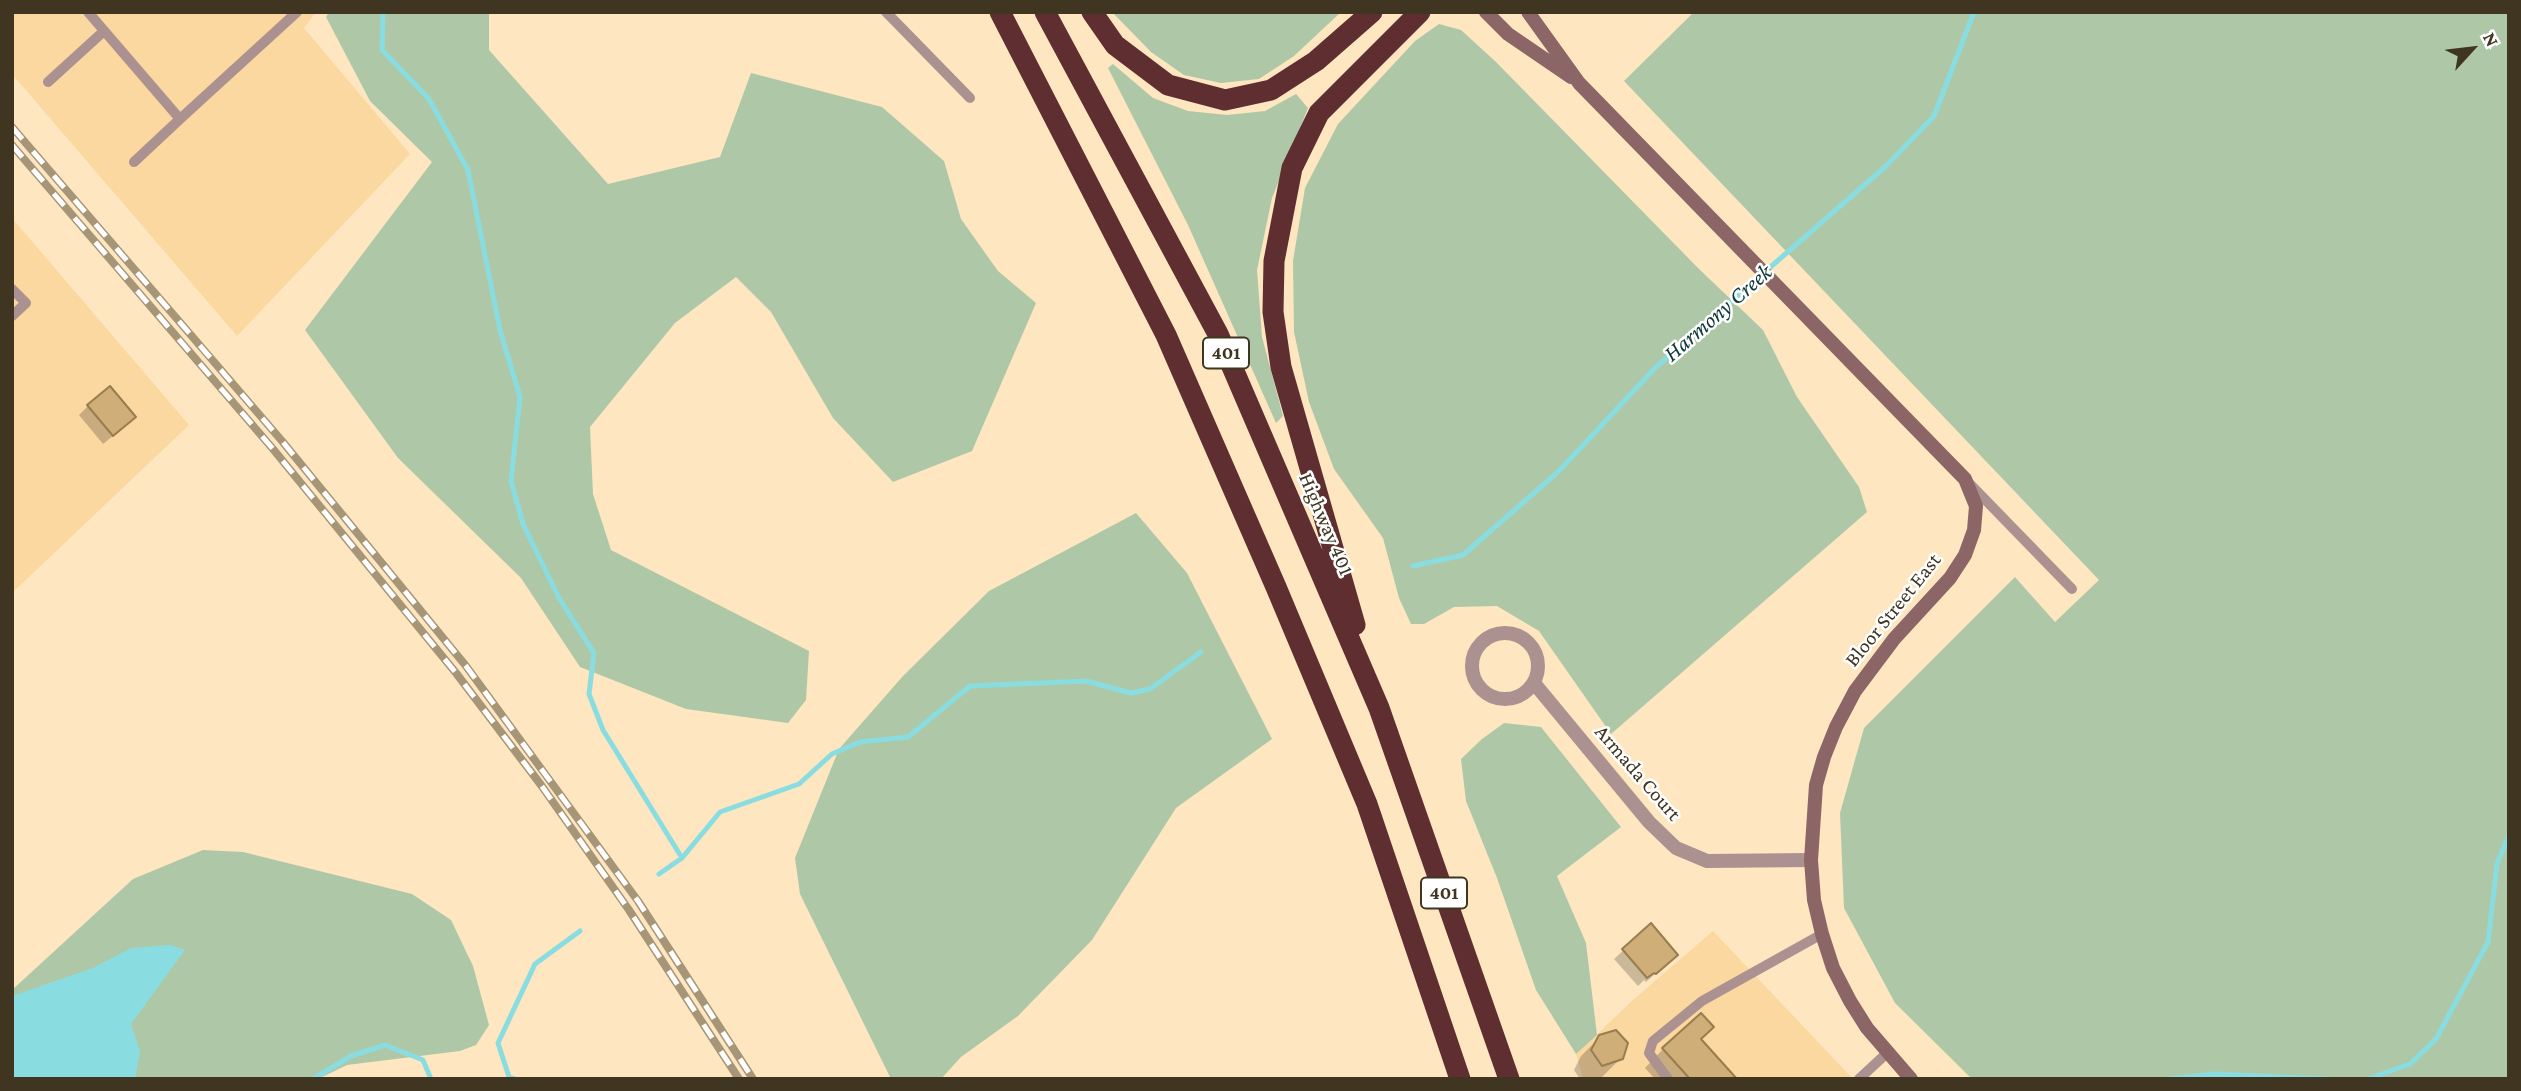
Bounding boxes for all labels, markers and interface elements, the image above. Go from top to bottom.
north arrow [2437,14,2507,84]
text: N [2479,29,2503,50]
water label: Harmony Creek [1658,258,1778,368]
road number: 401 [1203,338,1249,368]
street label: Highway 401 [1293,469,1359,579]
street label: Bloor Street East [1840,548,1946,672]
street label: Armada Court [1589,720,1687,826]
road number: 401 [1421,878,1467,908]

